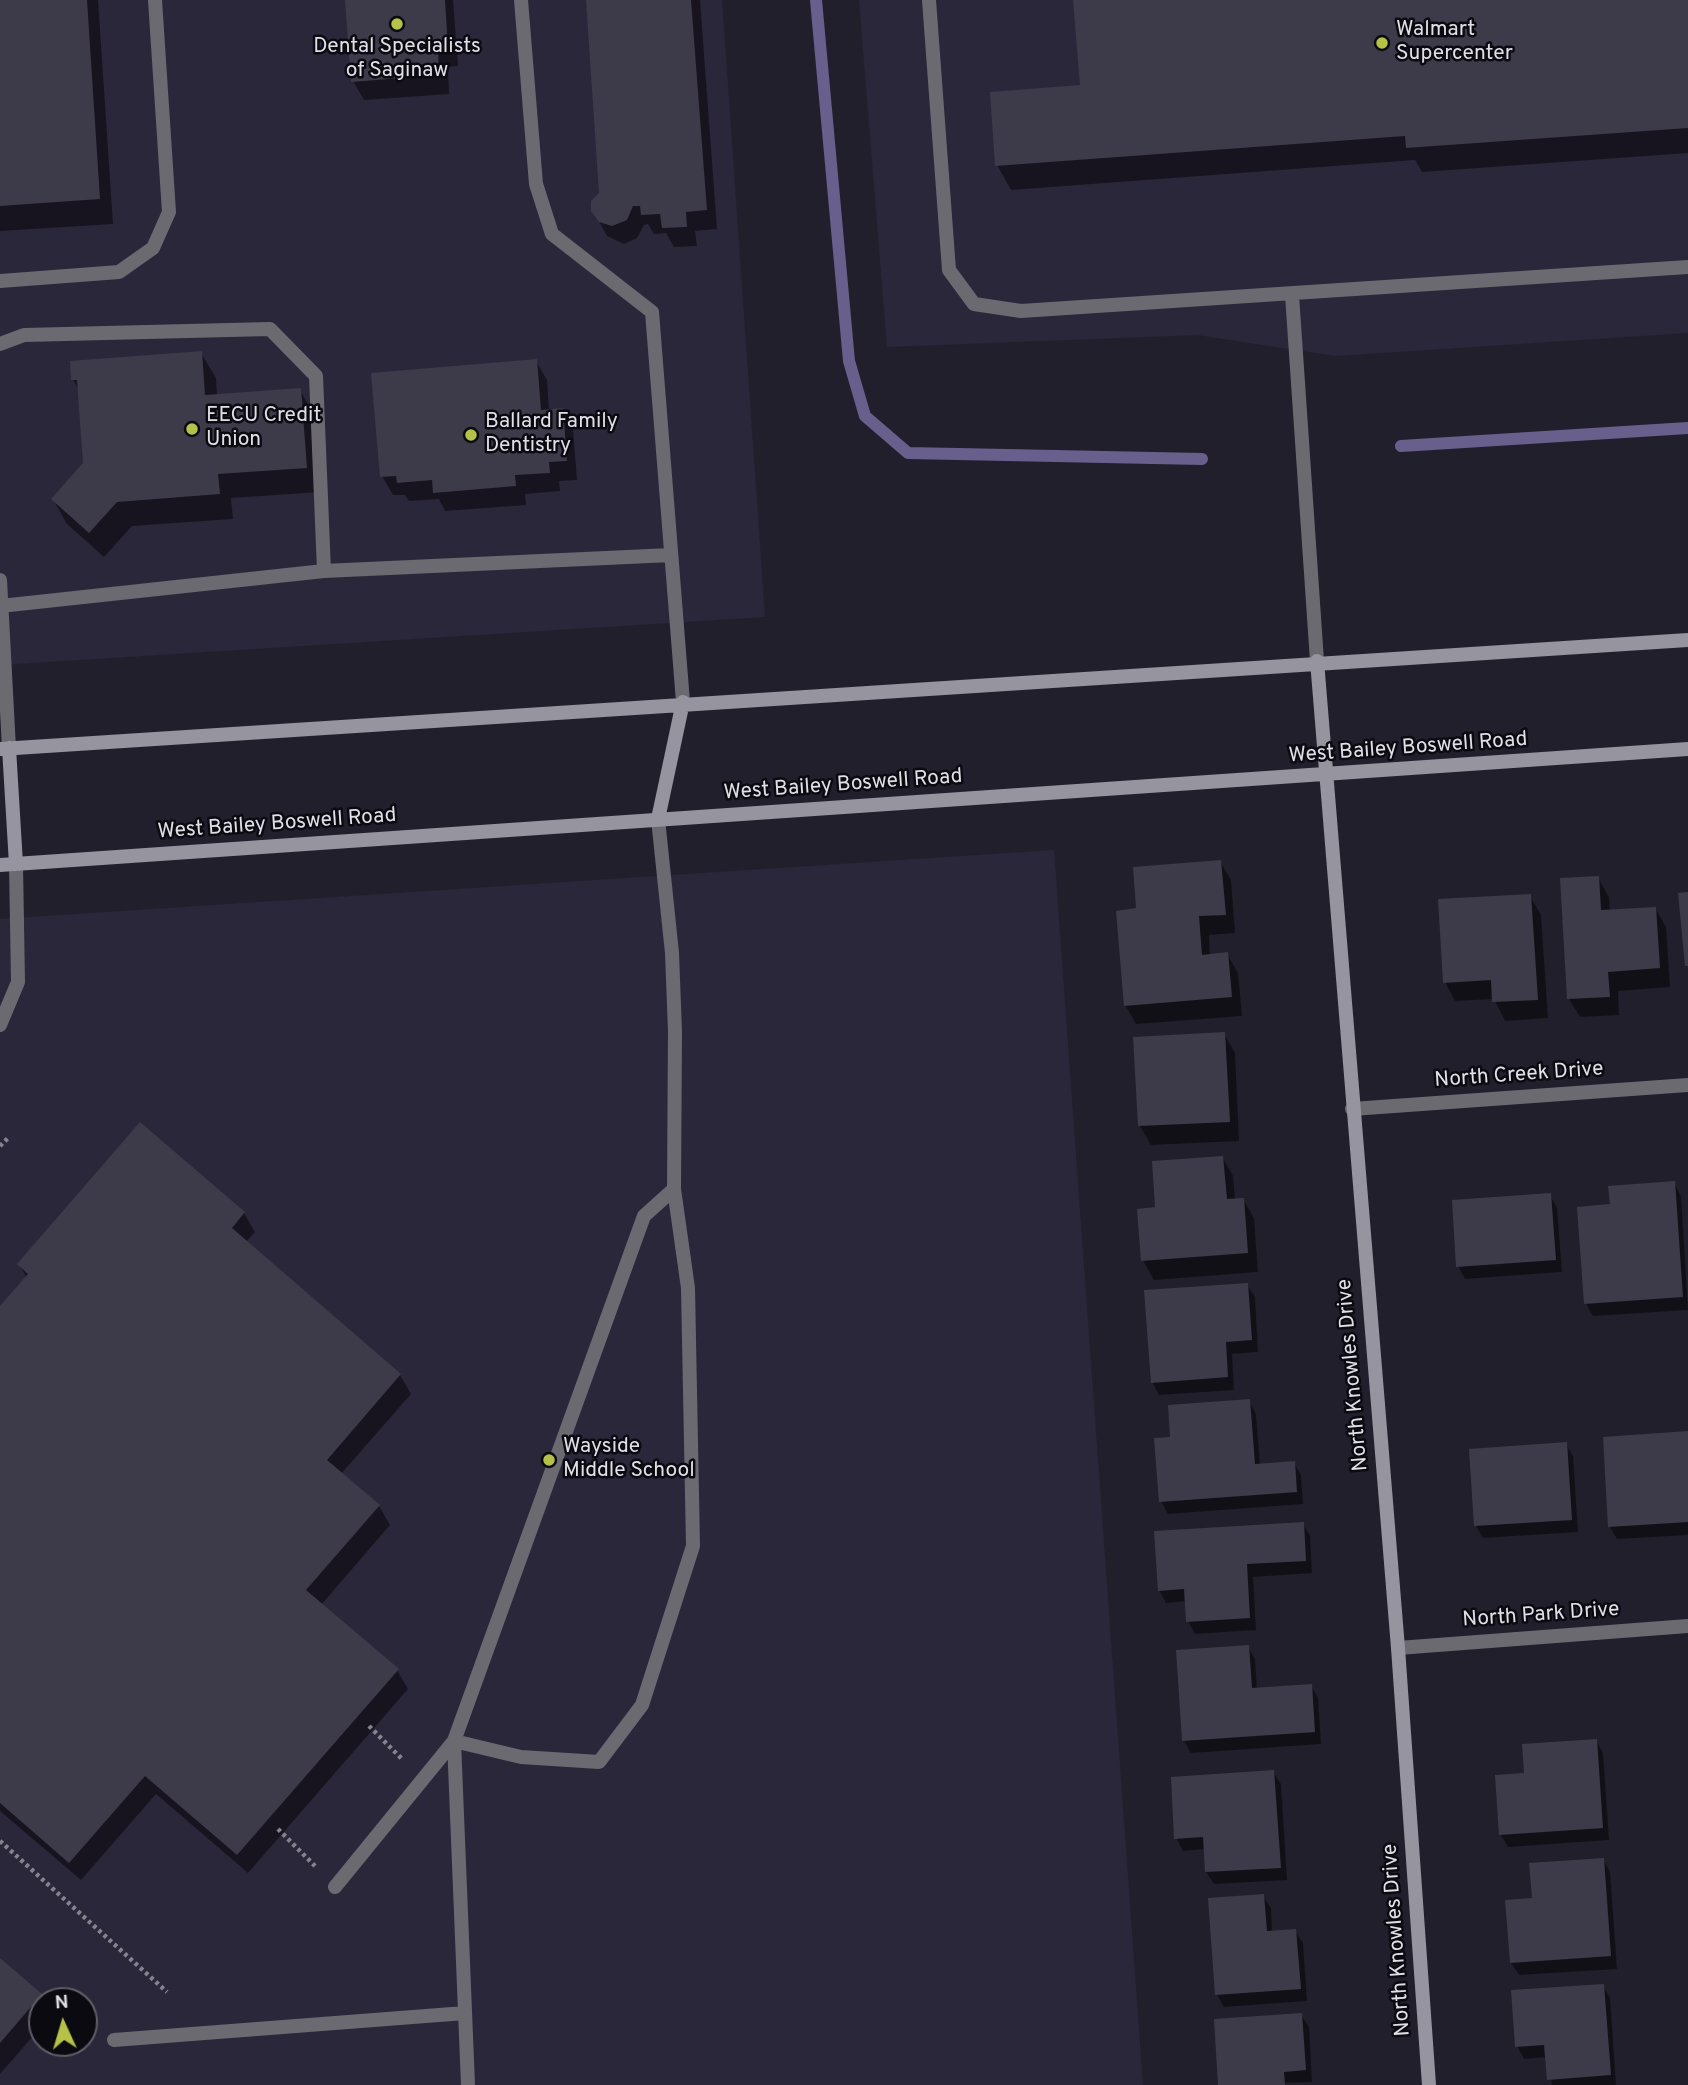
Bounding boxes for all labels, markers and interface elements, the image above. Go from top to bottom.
marker: Dental Specialists of Saginaw [389,16,405,32]
place label: Walmart Supercenter [1396,18,1513,68]
place label: Dental Specialists of Saginaw [313,35,481,85]
marker: Walmart Supercenter [1374,35,1390,51]
place label: EECU Credit Union [206,404,321,454]
place label: Ballard Family Dentistry [485,410,618,460]
marker: EECU Credit Union [184,421,200,437]
marker: Ballard Family Dentistry [463,427,479,443]
street label: West Bailey Boswell Road [1288,728,1528,770]
street label: West Bailey Boswell Road [723,765,963,807]
street label: West Bailey Boswell Road [157,804,397,846]
street label: North Creek Drive [1434,1058,1604,1094]
street label: North Knowles Drive [1333,1278,1375,1472]
place label: Wayside Middle School [563,1435,695,1485]
marker: Wayside Middle School [541,1452,557,1468]
street label: North Park Drive [1462,1598,1620,1634]
street label: North Knowles Drive [1379,1843,1417,2037]
north arrow [28,1987,98,2057]
text: N [54,1991,69,2015]

